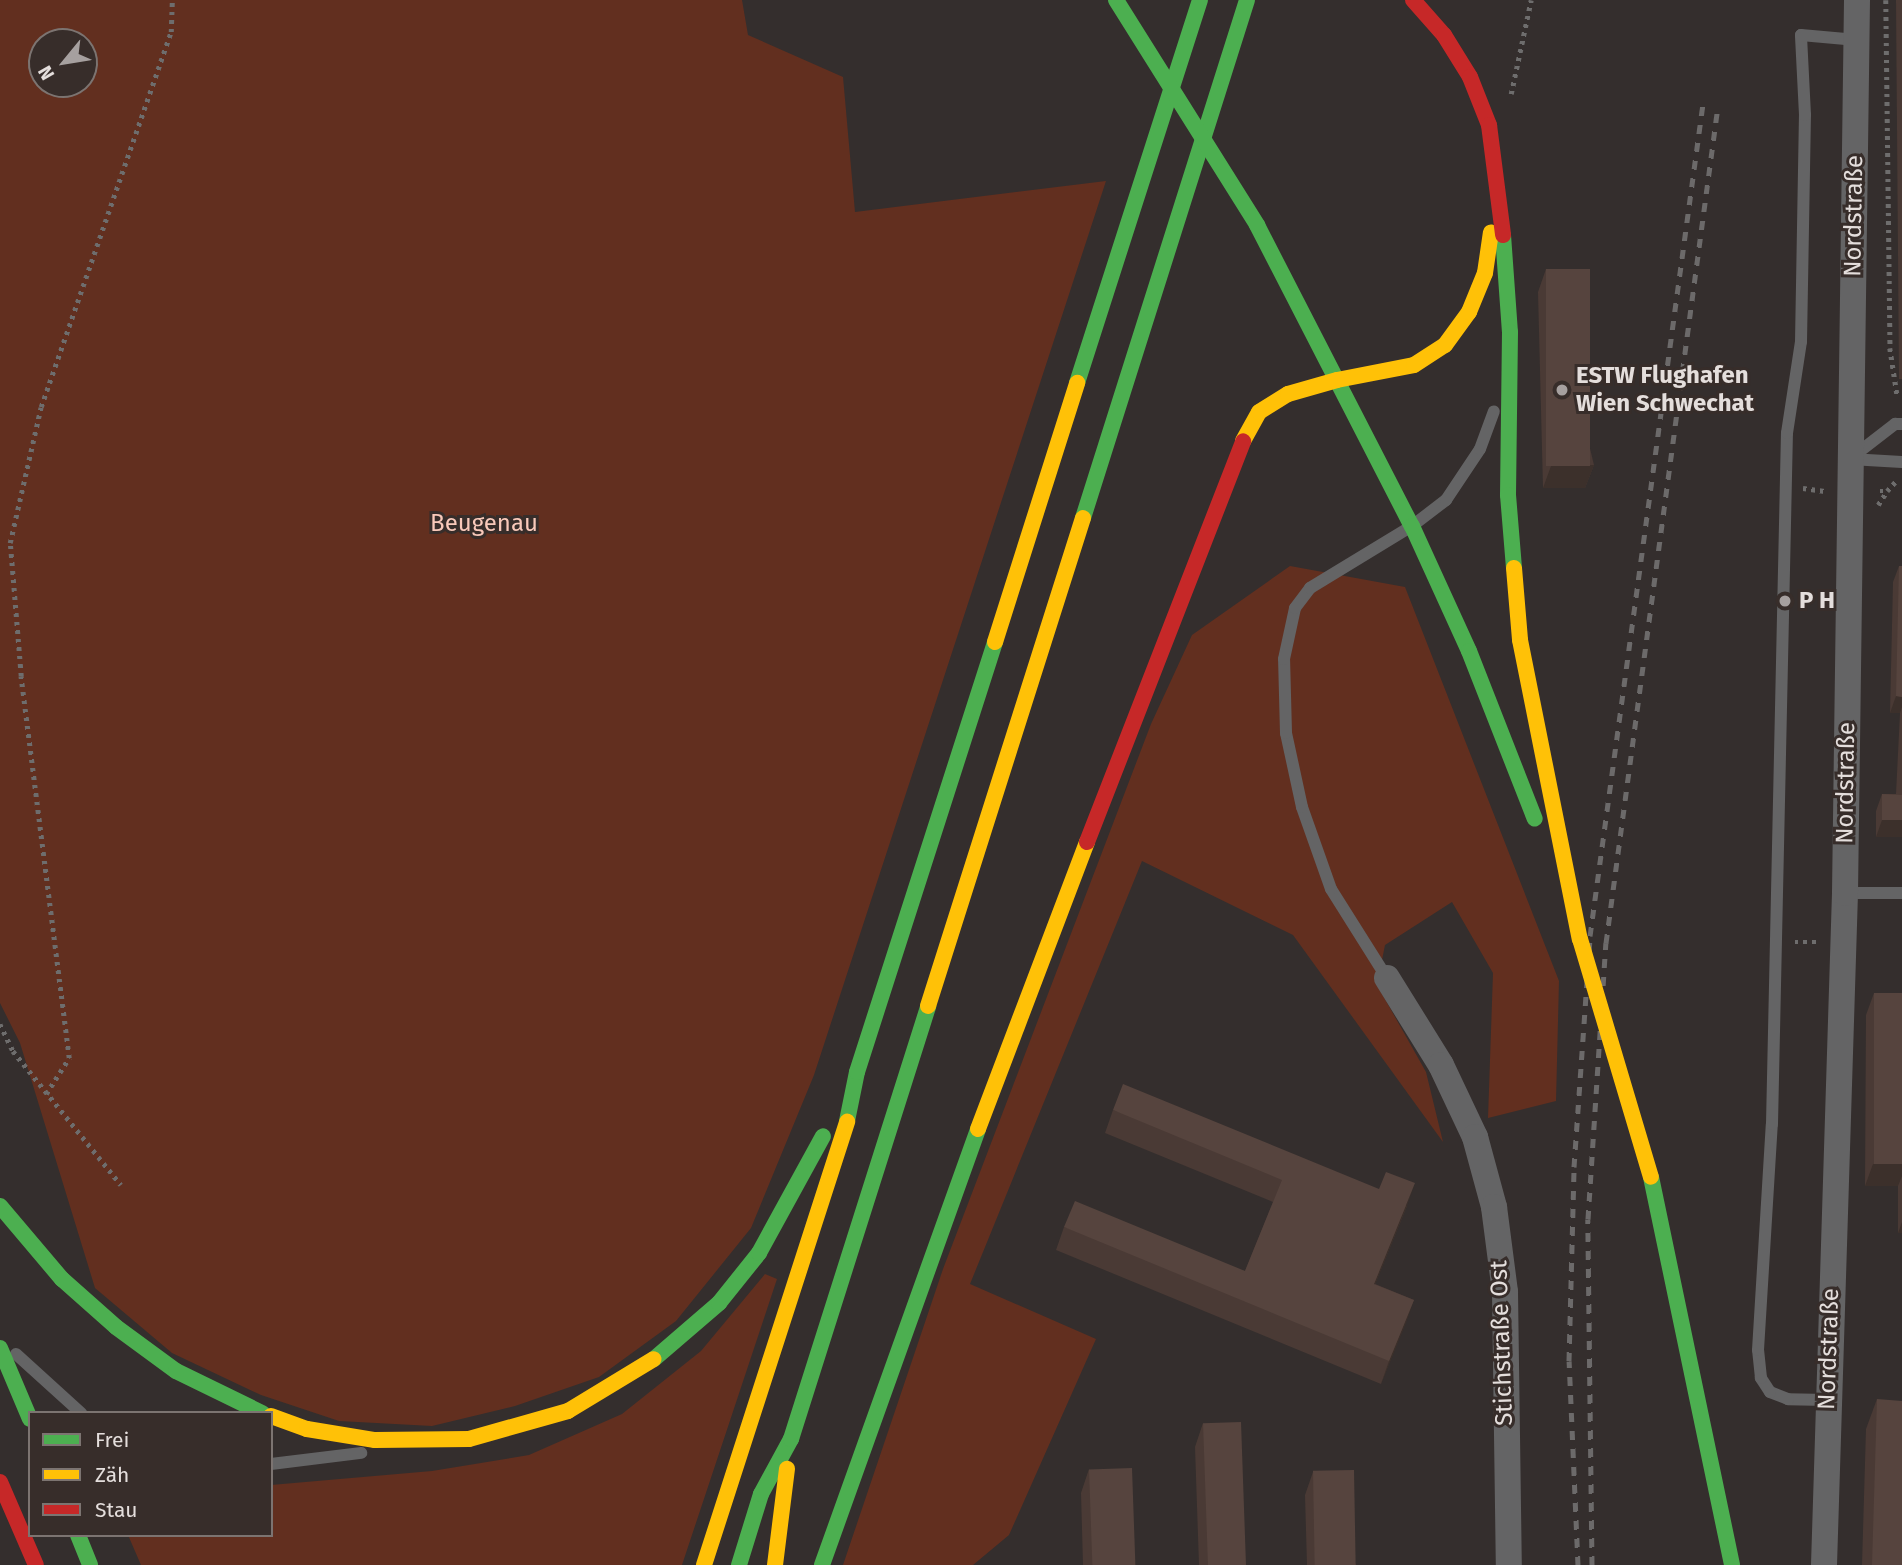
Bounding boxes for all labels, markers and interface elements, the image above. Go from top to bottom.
north arrow [28,28,98,98]
text: N [33,62,59,84]
street label: Nordstraße [1839,155,1869,277]
place label: ESTW Flughafen Wien Schwechat [1576,362,1754,418]
marker: ESTW Flughafen Wien Schwechat [1554,382,1570,398]
park label: Beugenau [430,510,538,538]
place label: P H [1799,587,1835,615]
marker: P H [1777,593,1793,609]
street label: Nordstraße [1831,722,1861,844]
street label: Stichstraße Ost [1485,1260,1519,1426]
street label: Nordstraße [1812,1288,1846,1410]
legend [28,1411,273,1537]
text: Frei [95,1427,129,1453]
text: Zäh [95,1462,129,1488]
text: Stau [95,1497,138,1523]

